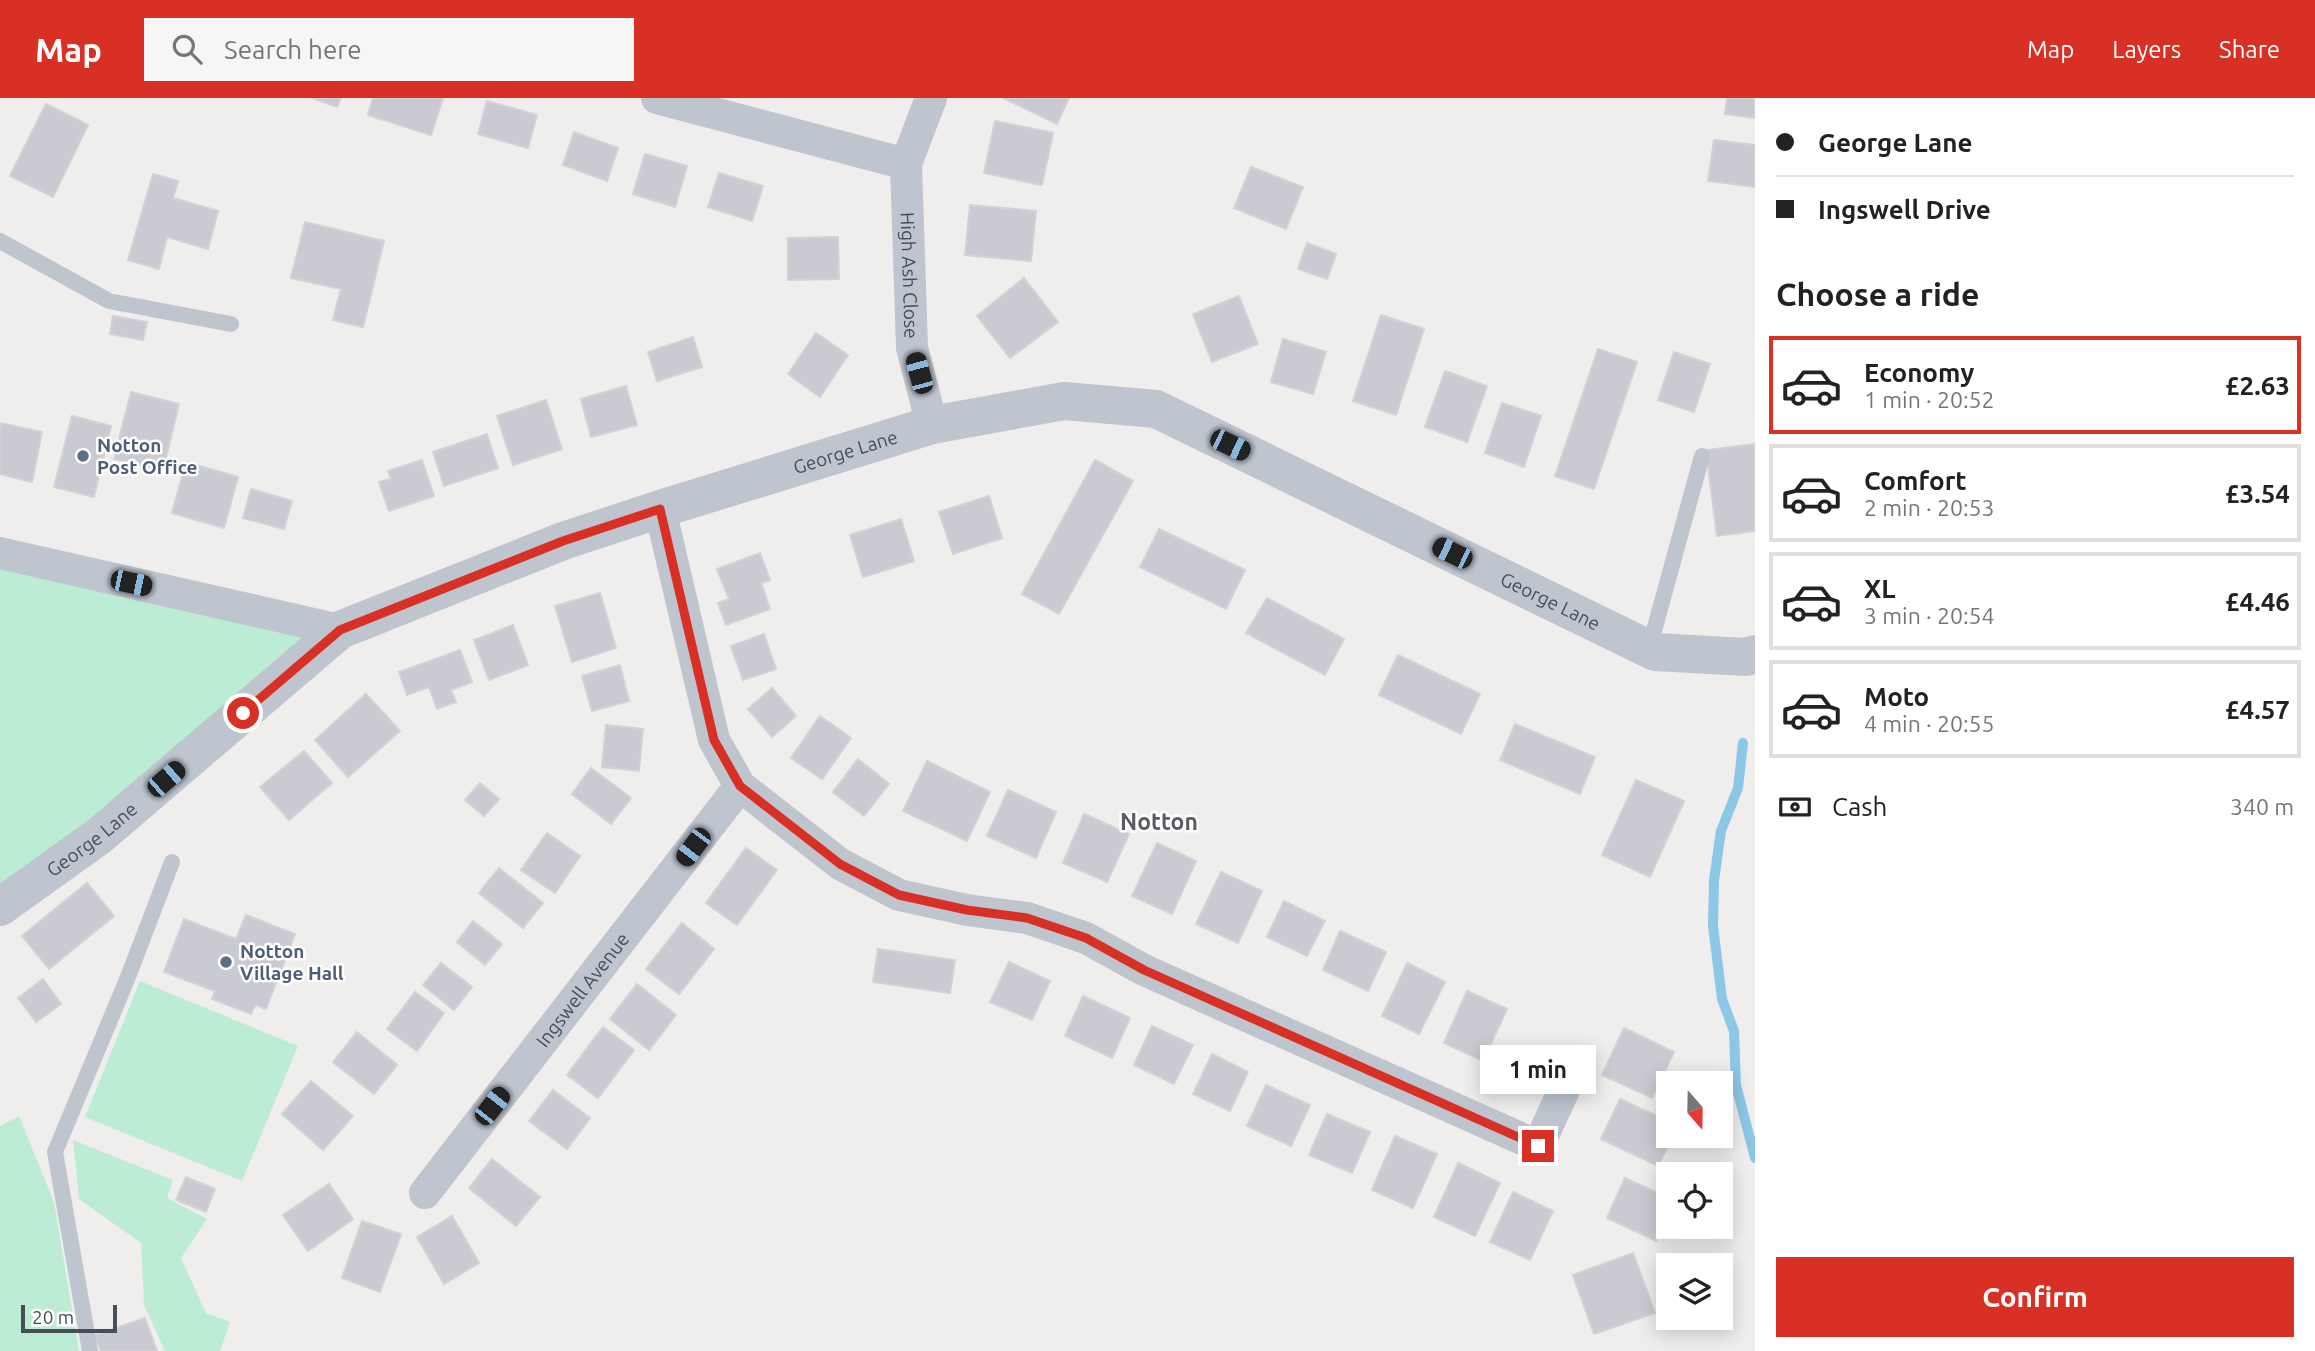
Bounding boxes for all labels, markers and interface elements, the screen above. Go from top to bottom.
search box [144,18,634,81]
icon: search [168,30,206,68]
text: Map [35,31,102,68]
text: Search here [224,35,362,64]
text: Map [2027,36,2074,63]
text: Layers [2112,36,2181,63]
text: Share [2219,36,2280,63]
text: George Lane [1818,128,1972,157]
text: Ingswell Drive [1818,195,1991,224]
street label: High Ash Close [897,212,923,339]
text: Choose a ride [1776,276,1979,312]
car [904,350,935,396]
icon: car [1780,354,1843,417]
text: Economy [1864,358,1974,387]
text: £2.63 [2225,371,2290,400]
text: 1 min · 20:52 [1864,387,1995,412]
street label: George Lane [790,425,900,478]
car [1207,426,1254,464]
place label: Notton Post Office [97,434,198,478]
marker: Notton Post Office [75,448,91,464]
icon: car [1780,462,1843,525]
text: Comfort [1864,466,1967,495]
text: £3.54 [2225,479,2290,508]
text: 2 min · 20:53 [1864,495,1995,520]
car [1429,534,1476,572]
car [109,568,154,598]
street label: George Lane [1497,568,1604,635]
icon: car [1780,570,1843,633]
text: XL [1864,574,1895,603]
text: £4.46 [2225,587,2290,616]
text: 3 min · 20:54 [1864,603,1995,628]
icon: car [1780,678,1843,741]
text: Moto [1864,682,1929,711]
text: £4.57 [2225,695,2290,724]
route start [227,697,259,729]
text: 4 min · 20:55 [1864,711,1995,736]
car [144,757,189,801]
icon: cash [1776,788,1814,826]
text: Cash [1832,792,1887,821]
text: 340 m [2230,794,2294,819]
street label: George Lane [42,798,141,881]
district label: Notton [1120,809,1198,834]
car [672,824,715,870]
street label: Ingswell Avenue [531,928,633,1051]
place label: Notton Village Hall [240,940,344,984]
marker: Notton Village Hall [218,954,234,970]
callout: 1 min [1480,1044,1596,1094]
text: 1 min [1509,1057,1567,1082]
north arrow [1656,1071,1732,1148]
map controls [1656,1071,1733,1330]
car [471,1083,514,1129]
route end [1522,1130,1554,1162]
button: locate [1656,1162,1733,1239]
button: layers [1656,1253,1733,1330]
button: Confirm [1776,1257,2294,1337]
scale bar [21,1302,117,1334]
text: 20 m [32,1306,74,1328]

